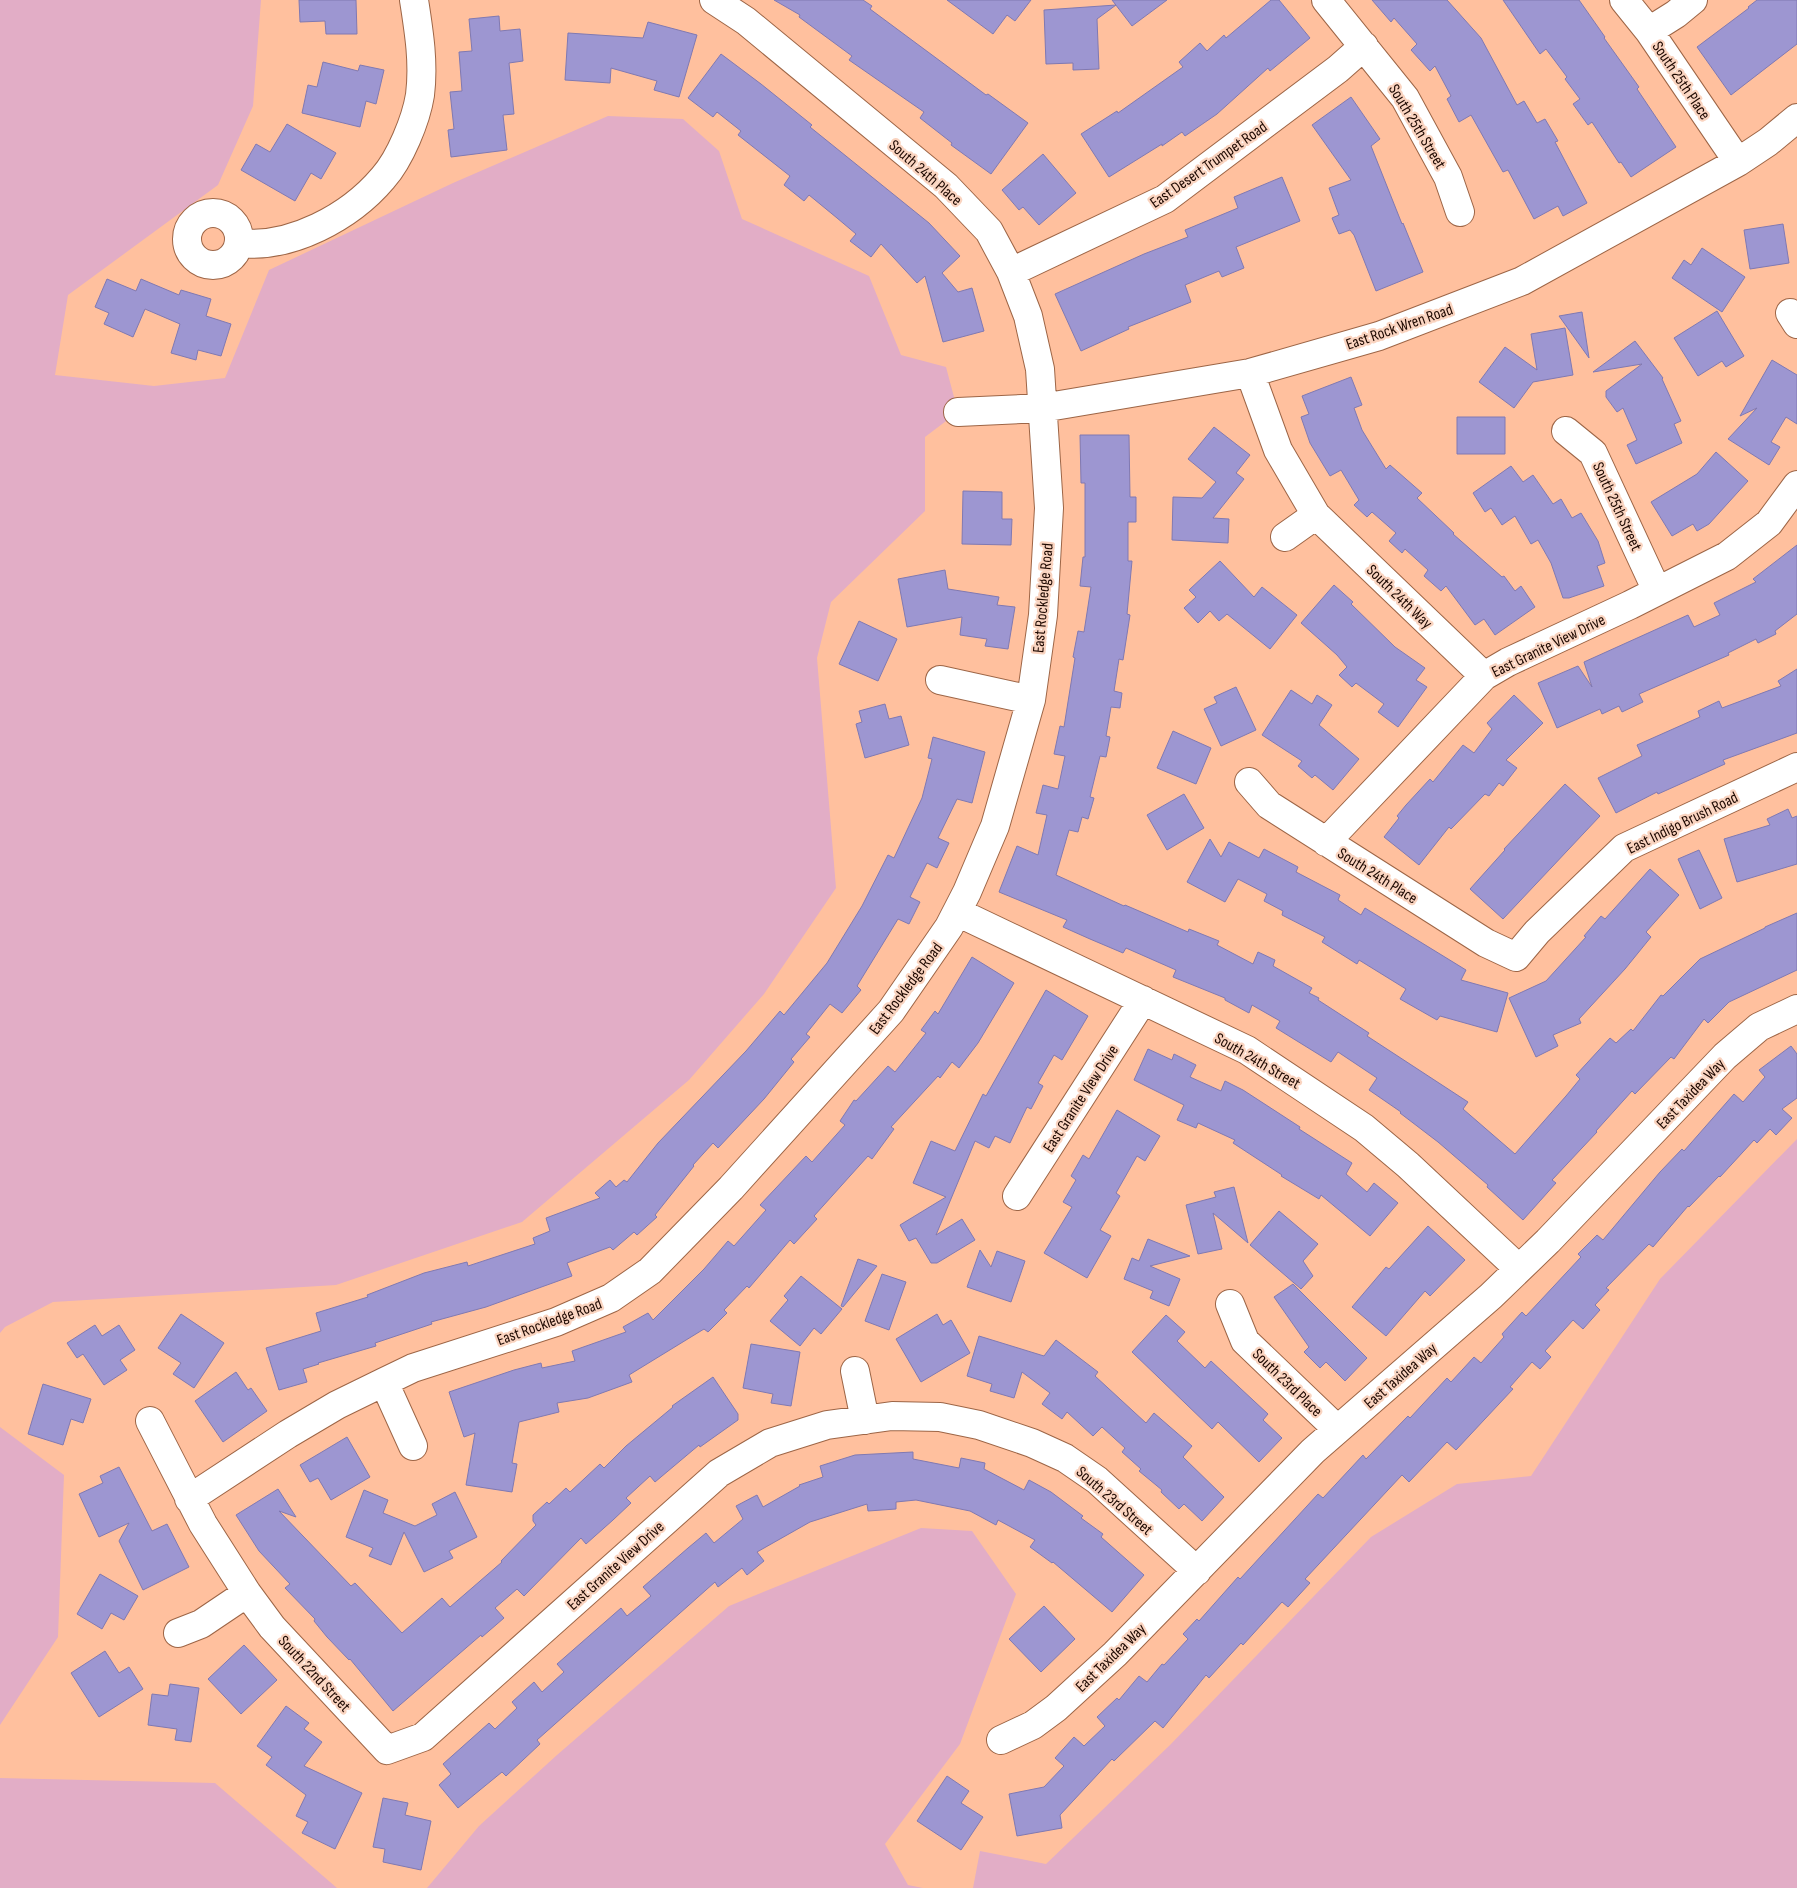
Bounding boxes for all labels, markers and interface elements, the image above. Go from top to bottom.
street label: South 25th Place [1648,38,1714,124]
street label: South 25th Street [1384,81,1450,173]
street label: East Desert Trumpet Road [1147,118,1271,213]
street label: South 24th Place [885,136,965,210]
street label: East Rock Wren Road [1344,300,1455,355]
street label: South 25th Street [1588,459,1645,554]
street label: East Rockledge Road [1029,542,1058,654]
street label: South 24th Way [1362,561,1436,633]
street label: East Granite View Drive [1489,611,1608,682]
street label: East Indigo Brush Road [1624,788,1741,858]
street label: South 24th Place [1334,844,1421,908]
street label: East Rockledge Road [865,939,947,1039]
street label: South 24th Street [1211,1029,1304,1094]
street label: East Granite View Drive [1040,1042,1123,1156]
street label: East Taxidea Way [1653,1055,1729,1133]
street label: East Rockledge Road [495,1295,604,1350]
street label: East Taxidea Way [1361,1339,1441,1413]
street label: South 23rd Place [1248,1345,1326,1421]
street label: South 23rd Street [1072,1463,1156,1540]
street label: East Granite View Drive [564,1518,668,1615]
street label: East Taxidea Way [1072,1620,1150,1696]
street label: South 22nd Street [274,1632,354,1716]

